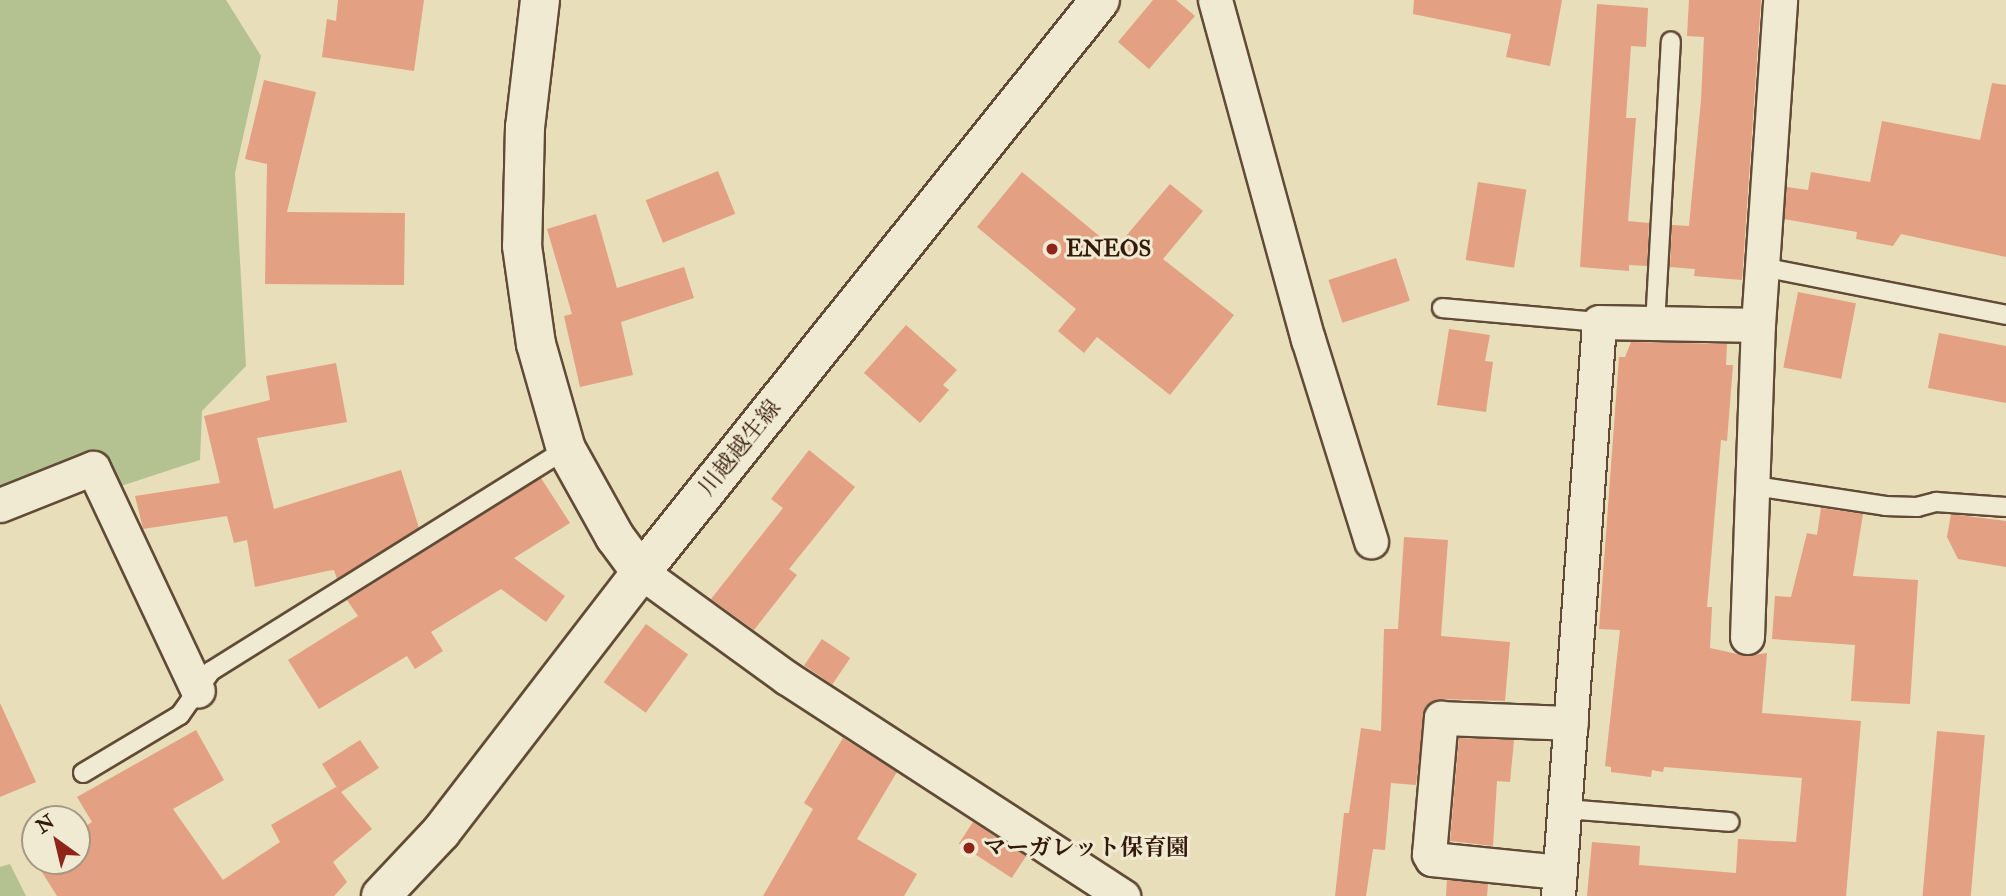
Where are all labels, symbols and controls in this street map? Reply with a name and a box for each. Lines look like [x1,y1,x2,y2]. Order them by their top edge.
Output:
place label: ENEOS [1066,235,1151,263]
marker: ENEOS [1044,241,1060,257]
street label: 川越越生線 [693,395,787,501]
north arrow [21,805,91,875]
text: N [32,810,59,839]
place label: マーガレット保育園 [983,834,1190,862]
marker: マーガレット保育園 [961,840,977,856]

